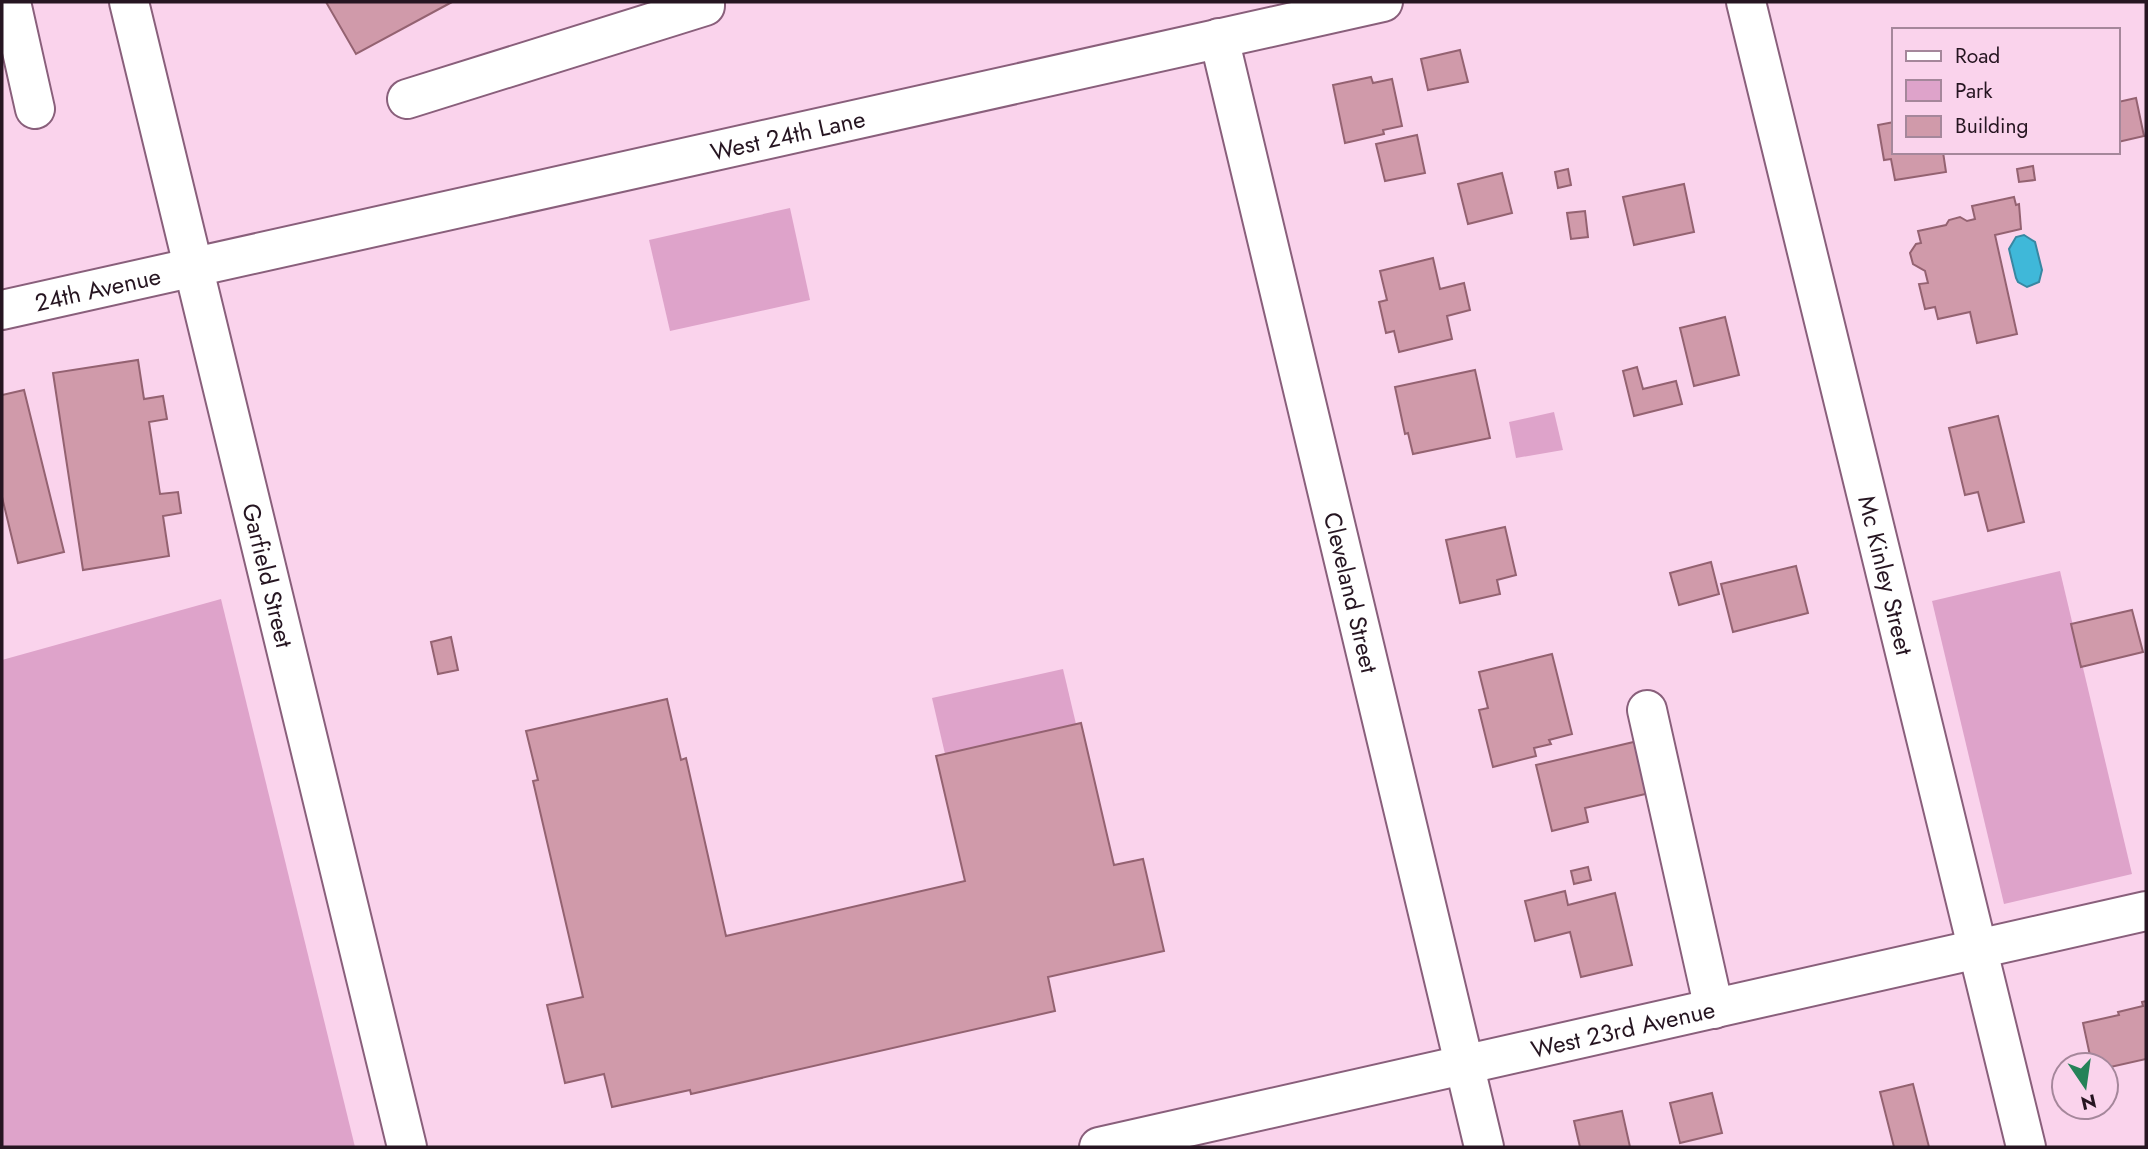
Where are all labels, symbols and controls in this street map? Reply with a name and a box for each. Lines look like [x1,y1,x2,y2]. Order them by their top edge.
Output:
legend [1892,28,2120,154]
text: Road [1955,41,2000,71]
text: Park [1955,76,1993,106]
street label: West 24th Lane [707,101,868,169]
text: Building [1955,111,2028,141]
street label: 24th Avenue [31,258,164,320]
street label: Mc Kinley Street [1850,492,1923,659]
street label: Garfield Street [234,499,303,651]
street label: Cleveland Street [1315,508,1388,677]
street label: West 23rd Avenue [1528,991,1718,1067]
north arrow [2050,1051,2120,1121]
text: N [2078,1087,2099,1117]

